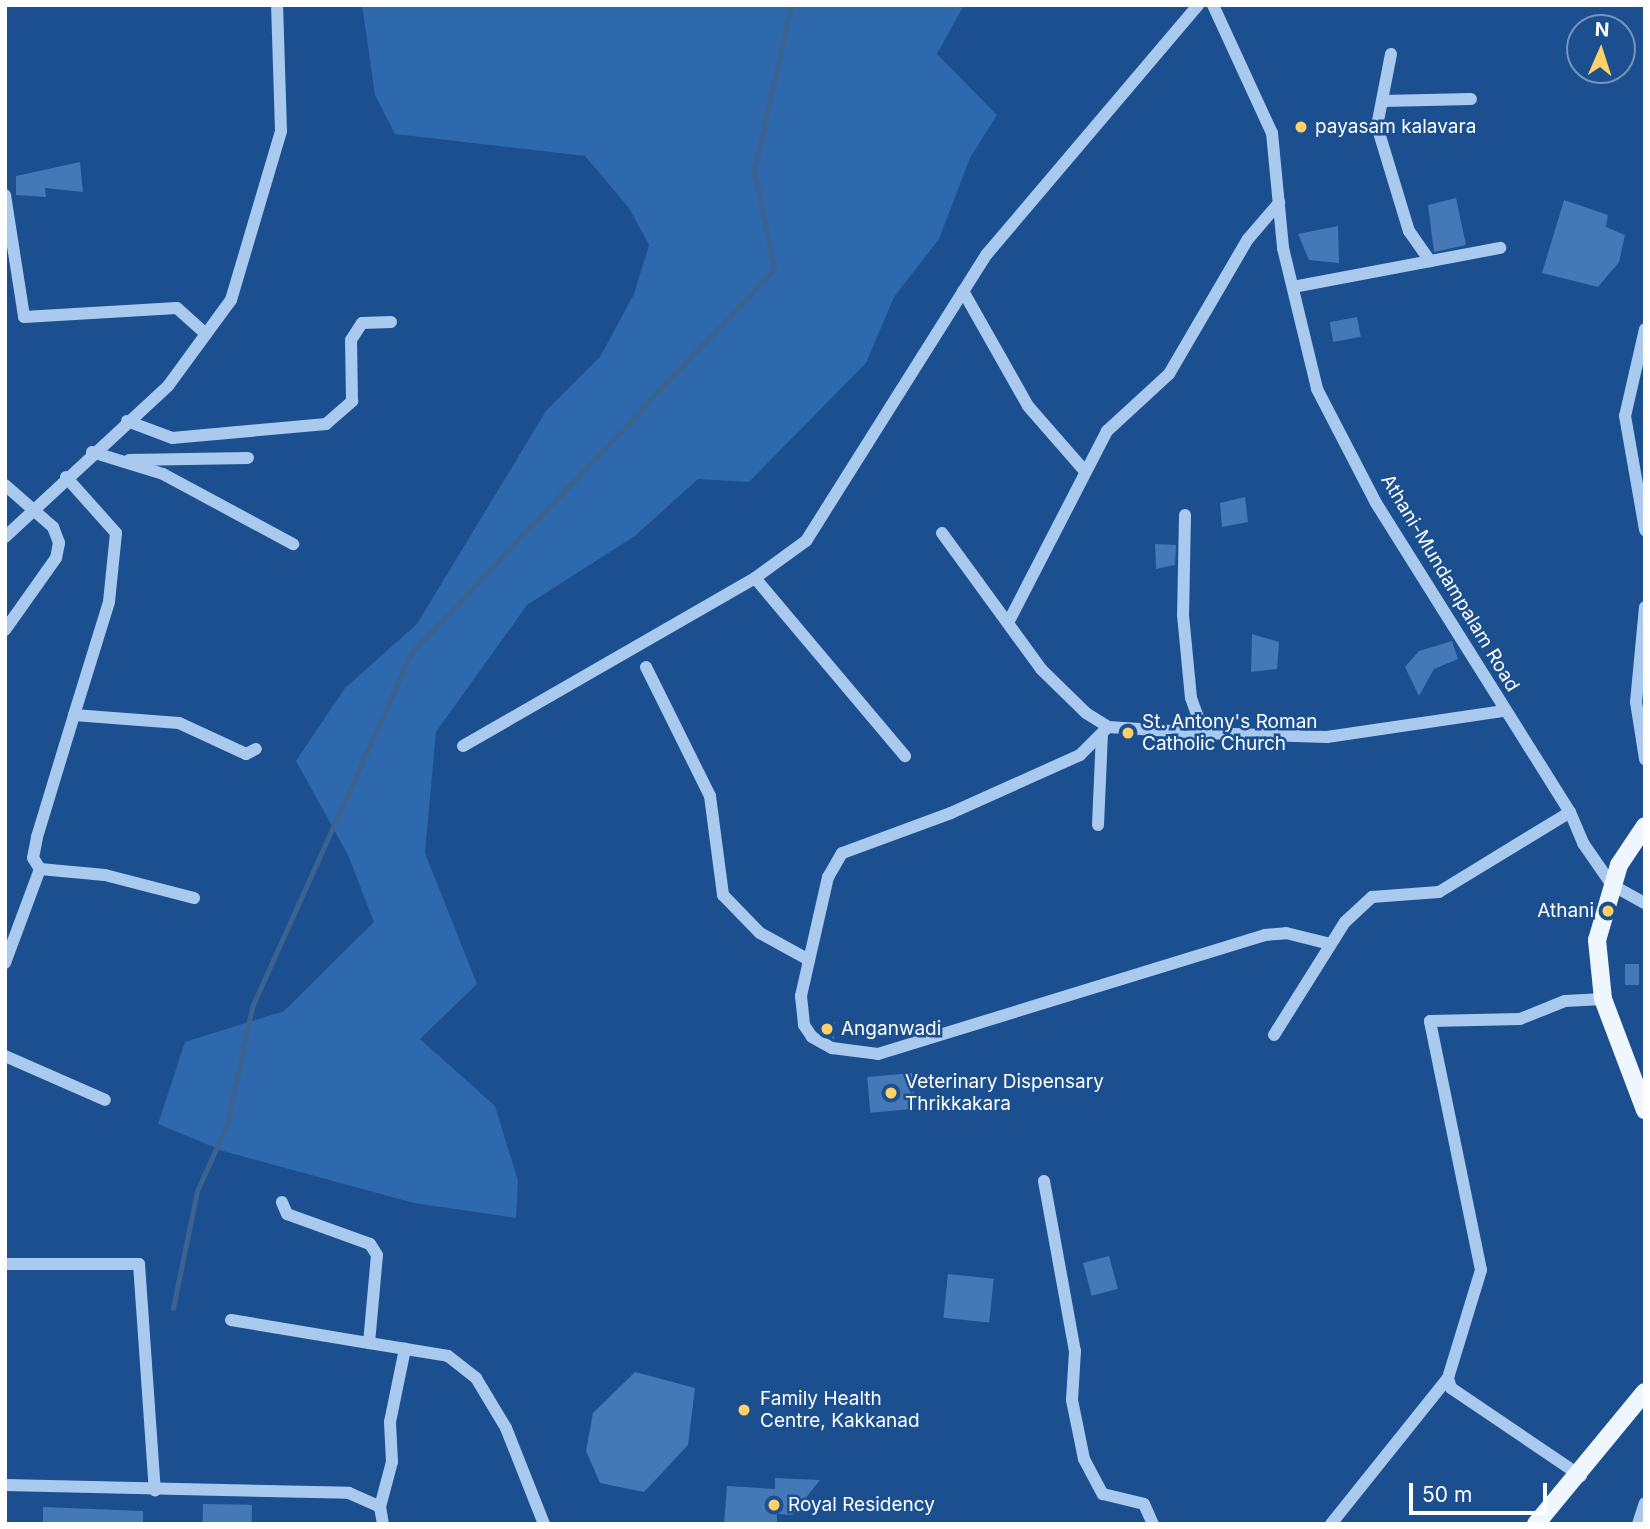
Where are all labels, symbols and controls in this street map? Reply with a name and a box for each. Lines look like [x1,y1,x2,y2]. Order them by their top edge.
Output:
north arrow [1566,14,1636,84]
text: N [1594,18,1610,41]
place label: payasam kalavara [1315,116,1476,138]
marker: payasam kalavara [1293,119,1309,135]
street label: Athani-Mundampalam Road [1376,470,1524,696]
place label: St. Antony's Roman Catholic Church [1142,711,1318,755]
marker: St. Antony's Roman Catholic Church [1120,725,1136,741]
place label: Athani [1537,900,1594,922]
marker: Athani [1600,903,1616,919]
place label: Anganwadi [841,1018,941,1040]
marker: Anganwadi [819,1021,835,1037]
place label: Veterinary Dispensary Thrikkakara [905,1071,1104,1115]
marker: Veterinary Dispensary Thrikkakara [883,1085,899,1101]
place label: Family Health Centre, Kakkanad [760,1388,920,1432]
marker: Family Health Centre, Kakkanad [734,1400,754,1420]
scale bar [1412,1470,1550,1514]
text: 50 m [1422,1482,1472,1507]
place label: Royal Residency [788,1494,935,1516]
marker: Royal Residency [766,1497,782,1513]

